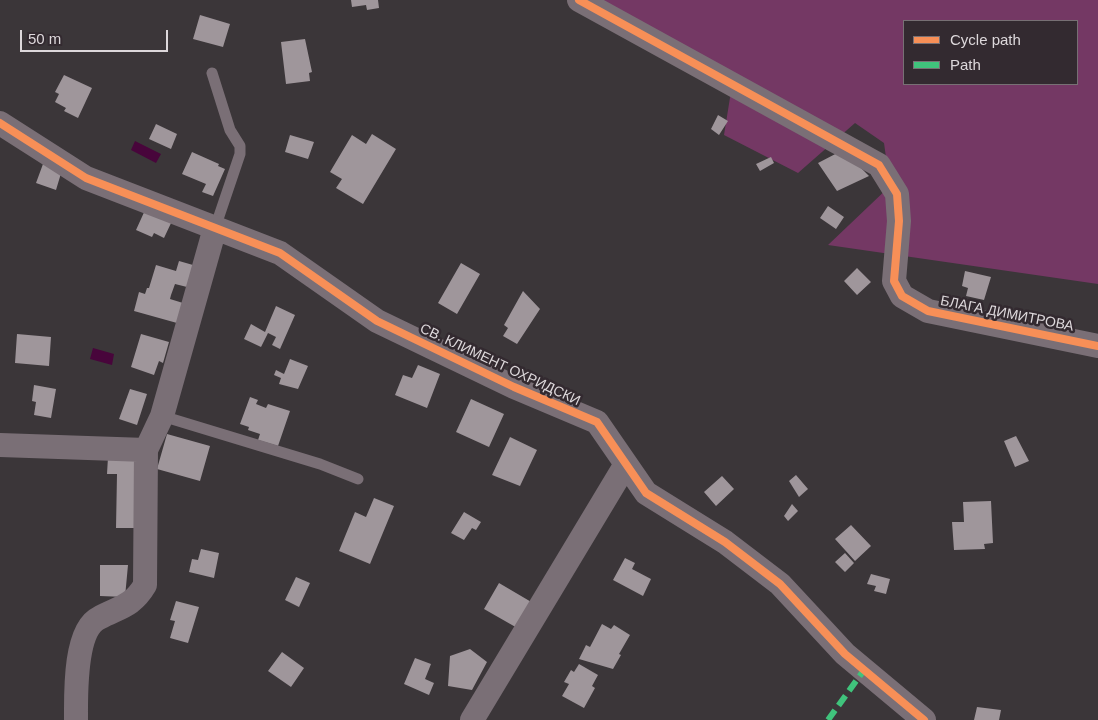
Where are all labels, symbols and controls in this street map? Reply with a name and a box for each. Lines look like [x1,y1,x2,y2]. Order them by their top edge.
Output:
scale bar [22,20,170,52]
legend [903,20,1078,85]
text: 50 m [28,30,61,47]
text: Cycle path [950,31,1021,48]
text: Path [950,56,981,73]
street label: БЛАГА ДИМИТРОВА [939,293,1075,335]
street label: СВ. КЛИМЕНТ ОХРИДСКИ [417,320,583,410]

